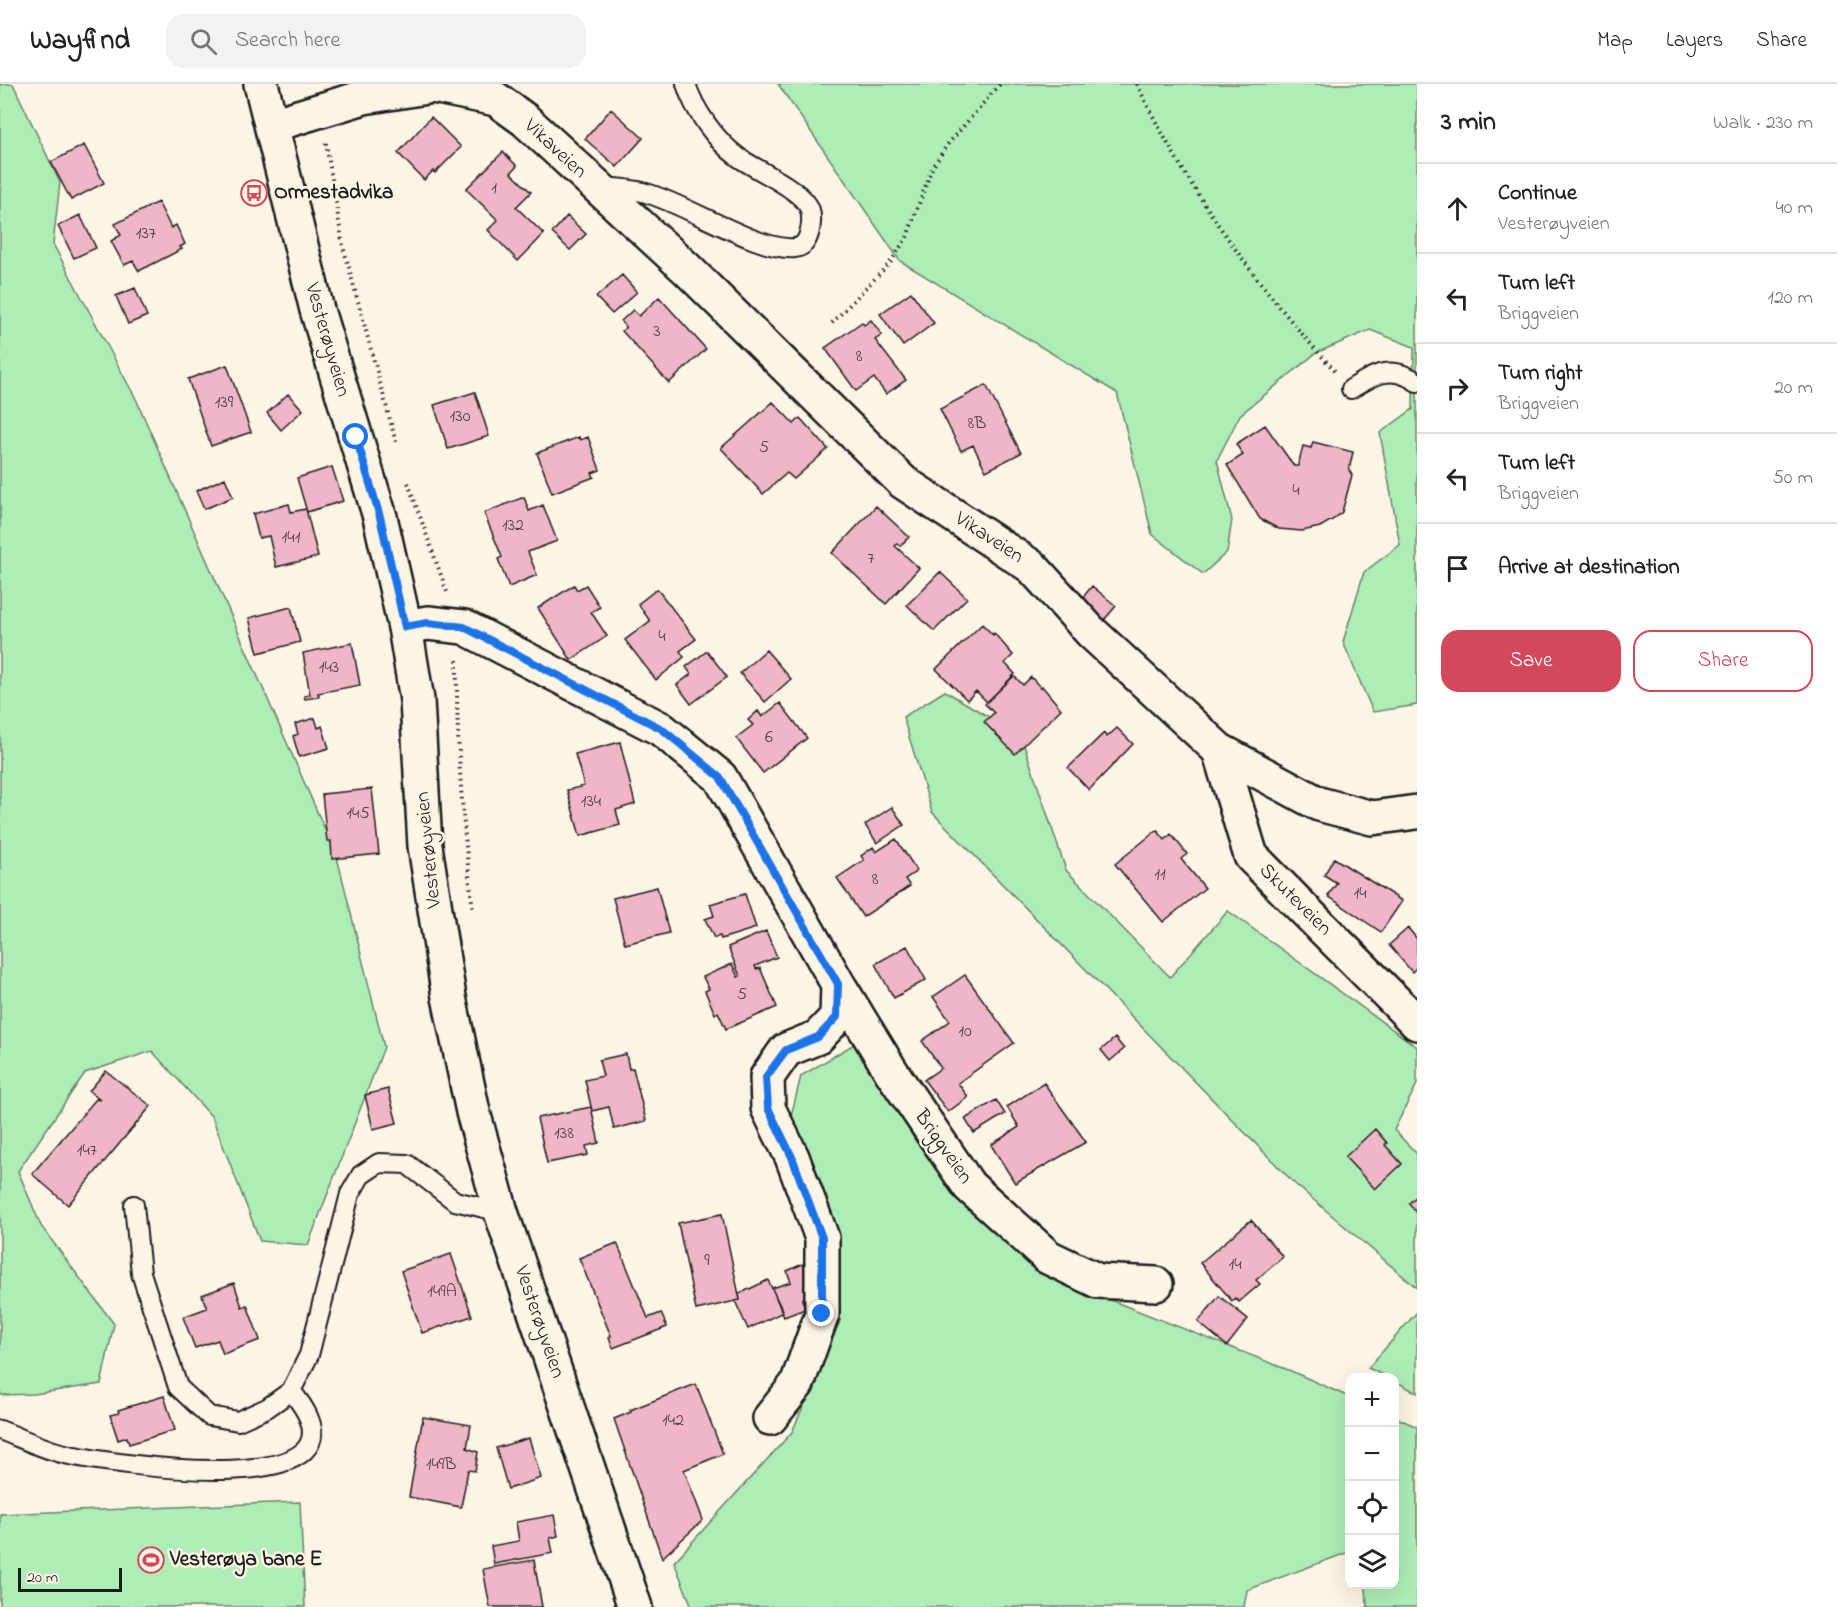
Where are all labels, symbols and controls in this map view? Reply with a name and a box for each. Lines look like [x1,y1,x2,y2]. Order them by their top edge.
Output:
search box [166,14,586,68]
text: Wayfind [30,21,130,62]
icon: search [187,25,220,58]
text: Search here [235,25,340,57]
text: Map [1597,26,1633,56]
text: Layers [1666,26,1723,56]
text: Share [1756,26,1807,56]
text: 3 min [1441,104,1496,142]
text: Walk · 230 m [1713,109,1813,138]
street label: Vikaveien [516,111,593,186]
house number: 1 [491,176,497,202]
bus stop icon: Ormestadvika [239,178,269,208]
place label: Ormestadvika [274,178,393,208]
text: Continue [1498,178,1577,210]
icon: ahead [1441,192,1474,225]
text: 40 m [1776,194,1813,223]
text: Vesterøyveien [1498,210,1610,239]
house number: 137 [136,221,157,247]
text: Turn left [1498,268,1575,300]
street label: Vesterøyveien [294,279,358,401]
icon: left [1441,282,1474,315]
text: 120 m [1768,284,1813,313]
text: Briggveien [1498,300,1579,329]
house number: 3 [653,319,661,345]
house number: 8 [856,344,863,370]
text: Turn right [1498,358,1583,390]
icon: right [1441,372,1474,405]
text: 20 m [1774,374,1813,403]
house number: 139 [215,390,234,416]
text: Briggveien [1498,390,1579,419]
house number: 130 [450,404,471,430]
house number: 8B [968,411,986,437]
route start [342,423,368,449]
house number: 5 [759,435,769,461]
text: Turn left [1498,448,1575,480]
icon: left [1441,462,1474,495]
text: 50 m [1772,464,1813,493]
house number: 4 [1292,478,1300,504]
text: Briggveien [1498,480,1579,509]
street label: Vikaveien [948,504,1029,572]
house number: 132 [502,513,524,539]
house number: 141 [282,525,301,551]
house number: 7 [867,546,875,572]
icon: arrive [1441,552,1474,585]
text: Arrive at destination [1498,552,1680,584]
house number: 4 [658,624,666,650]
button: Save [1441,630,1621,692]
button: Share [1633,630,1813,692]
house number: 143 [319,655,339,681]
house number: 6 [765,725,773,751]
house number: 134 [581,789,602,815]
street label: Vesterøyveien [408,790,452,911]
house number: 145 [346,801,370,827]
street label: Skuteveien [1252,857,1338,943]
house number: 11 [1154,862,1166,888]
house number: 8 [872,867,879,893]
house number: 14 [1353,881,1367,907]
house number: 5 [737,982,747,1008]
house number: 10 [958,1019,972,1045]
street label: Briggveien [904,1103,980,1192]
house number: 138 [554,1121,574,1147]
house number: 147 [77,1138,98,1164]
house number: 9 [704,1248,710,1274]
house number: 14 [1228,1252,1242,1278]
street label: Vesterøyveien [504,1261,572,1383]
house number: 149A [427,1279,457,1305]
route end [808,1300,834,1326]
map controls [1345,1373,1399,1589]
button: + [1345,1373,1399,1427]
house number: 142 [662,1408,684,1434]
button: − [1345,1427,1399,1481]
house number: 149B [426,1452,456,1478]
button: locate [1345,1481,1399,1535]
button: layers [1345,1535,1399,1589]
sports icon: Vesterøya bane E [136,1545,166,1575]
place label: Vesterøya bane E [169,1545,323,1577]
scale bar [18,1565,122,1592]
text: 20 m [27,1566,58,1590]

